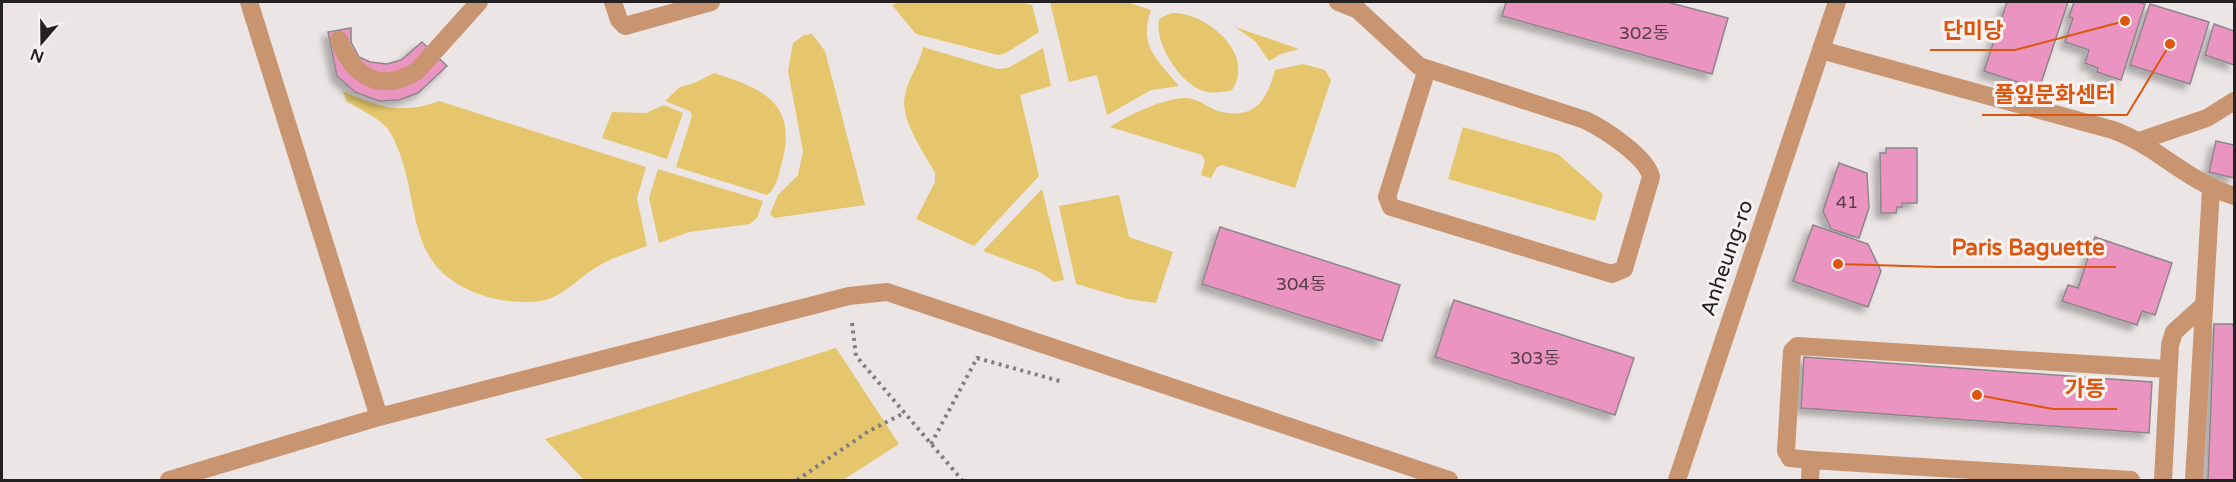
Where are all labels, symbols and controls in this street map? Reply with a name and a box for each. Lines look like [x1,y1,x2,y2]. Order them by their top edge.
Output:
callout: 단미당 [1930,10,2015,50]
north arrow [12,12,72,72]
text: 단미당 [1943,18,2003,44]
house number: 302동 [1619,22,1669,44]
text: N [28,44,47,67]
callout: 풀잎문화센터 [1982,75,2127,115]
text: 풀잎문화센터 [1994,82,2116,108]
house number: 41 [1836,191,1858,213]
street label: Anheung-ro [1695,197,1759,319]
callout: Paris Baguette [1939,227,2116,267]
text: Paris Baguette [1951,235,2105,261]
house number: 304동 [1276,273,1326,295]
house number: 303동 [1510,347,1560,369]
callout: 가동 [2053,369,2117,409]
text: 가동 [2065,376,2105,402]

